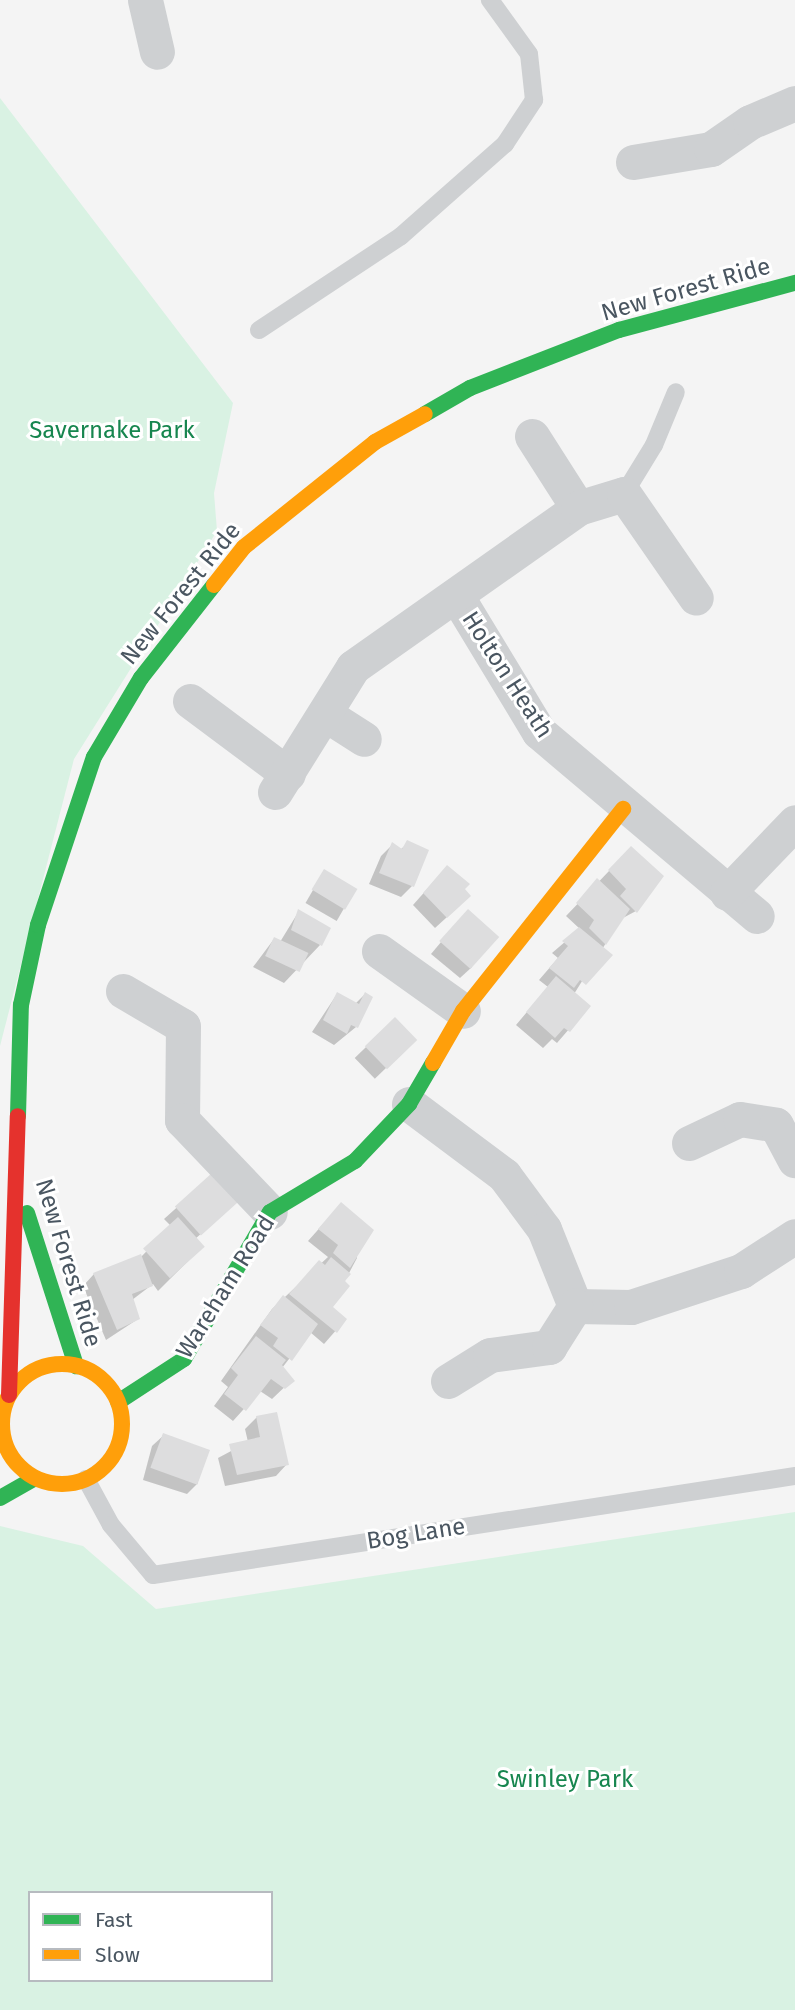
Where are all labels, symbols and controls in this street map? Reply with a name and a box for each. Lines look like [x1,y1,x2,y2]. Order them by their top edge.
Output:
street label: New Forest Ride [598,252,774,328]
park label: Savernake Park [29,417,195,445]
street label: New Forest Ride [115,517,247,671]
street label: Holton Heath [455,606,559,744]
street label: New Forest Ride [29,1175,107,1351]
street label: Wareham Road [171,1210,281,1364]
street label: Bog Lane [365,1512,467,1556]
park label: Swinley Park [497,1766,633,1794]
legend [28,1891,273,1982]
text: Fast [95,1907,133,1933]
text: Slow [95,1942,140,1968]

